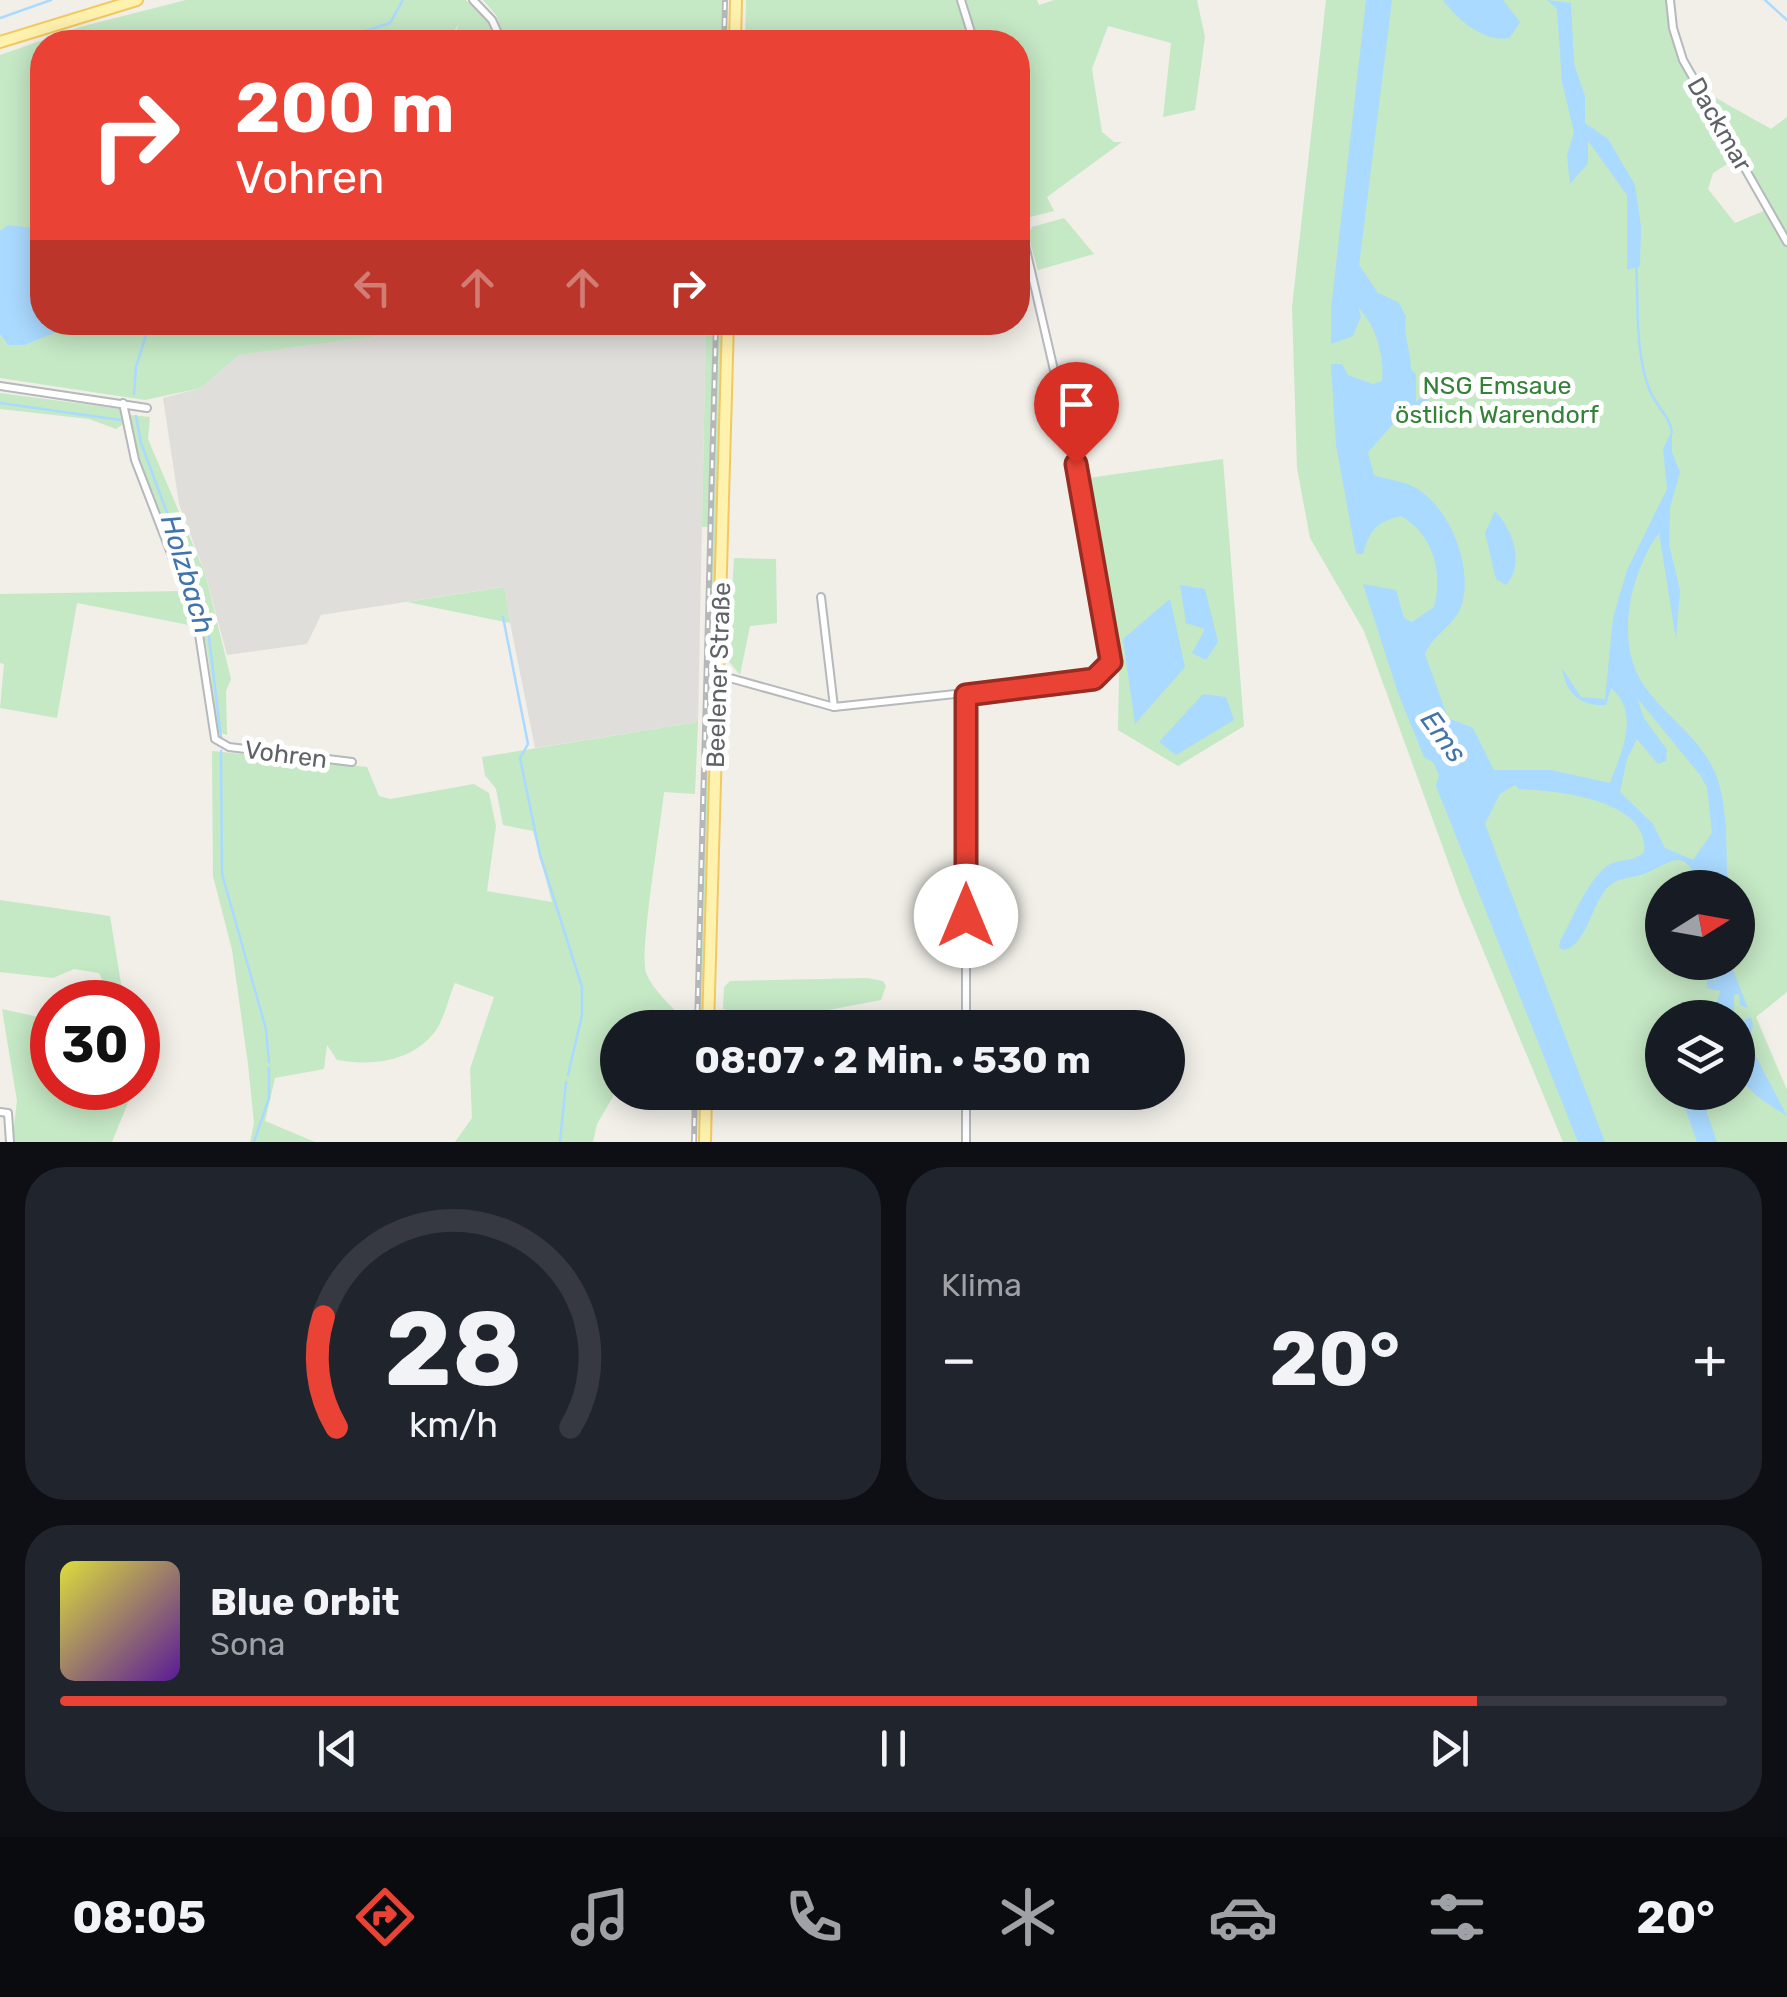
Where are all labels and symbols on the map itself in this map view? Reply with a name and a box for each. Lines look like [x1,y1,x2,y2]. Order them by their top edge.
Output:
street label: Dackmar [1681,72,1758,177]
pin [1034,362,1119,465]
park label: NSG Emsaue östlich Warendorf [1395,371,1599,429]
water label: Holzbach [154,511,221,638]
street label: Beelener Straße [701,581,736,769]
water label: Ems [1414,704,1473,769]
street label: Vohren [243,735,329,774]
position arrow [914,864,1018,968]
north arrow [1645,870,1755,980]
speed limit sign: 30 [30,980,160,1110]

